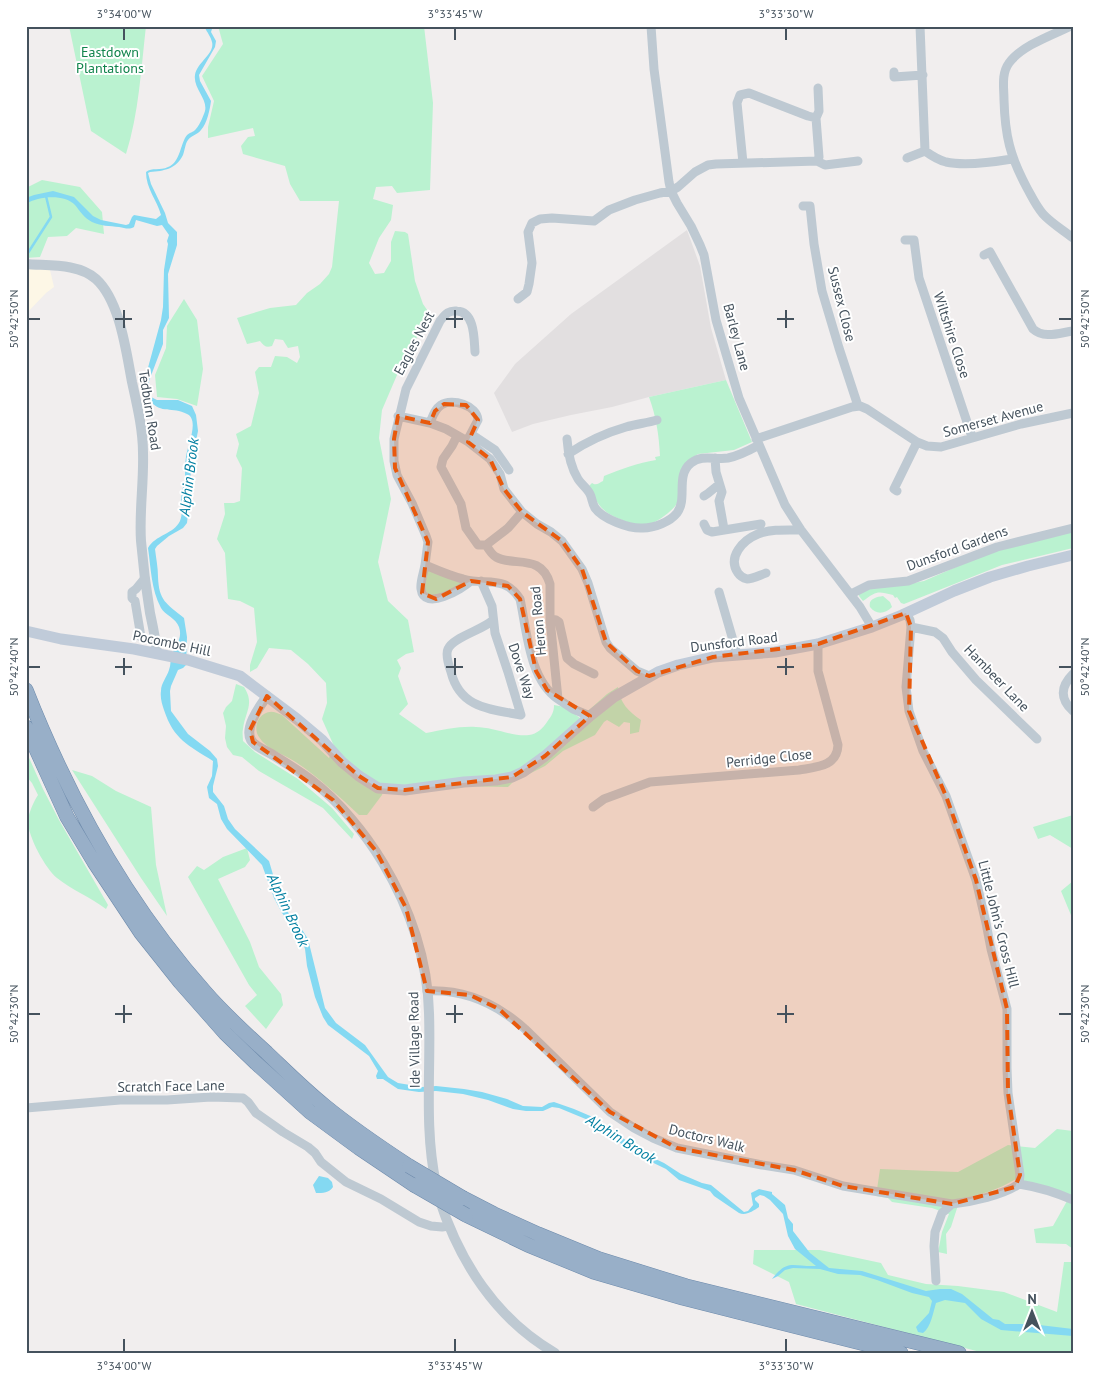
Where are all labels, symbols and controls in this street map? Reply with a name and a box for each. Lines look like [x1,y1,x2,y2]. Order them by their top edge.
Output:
text: 3°34'00"W [97,6,151,21]
text: 3°33'45"W [428,6,482,21]
text: 3°33'30"W [759,6,813,21]
park label: Eastdown Plantations [76,43,144,77]
street label: Sussex Close [824,265,860,343]
text: 50°42'50"N [6,289,21,349]
text: 50°42'50"N [1077,289,1092,349]
street label: Wiltshire Close [930,290,974,380]
street label: Barley Lane [719,301,755,373]
street label: Eagles Nest [390,308,438,378]
street label: Tedburn Road [135,368,165,452]
street label: Somerset Avenue [941,397,1045,441]
water label: Alphin Brook [174,436,203,518]
street label: Dunsford Gardens [904,521,1010,575]
street label: Heron Road [526,585,550,657]
street label: Pocombe Hill [131,626,213,660]
street label: Dunsford Road [689,628,779,656]
text: 50°42'40"N [6,637,21,697]
text: 50°42'40"N [1077,637,1092,697]
street label: Dove Way [504,641,540,702]
street label: Hambeer Lane [960,641,1034,715]
street label: Perridge Close [725,745,813,771]
street label: Little John's Cross Hill [974,858,1024,990]
water label: Alphin Brook [263,869,314,951]
text: 50°42'30"N [6,984,21,1044]
text: 50°42'30"N [1077,984,1092,1044]
street label: Ide Village Road [404,991,424,1089]
street label: Scratch Face Lane [117,1076,225,1096]
water label: Alphin Brook [582,1109,661,1168]
street label: Doctors Walk [667,1120,747,1156]
north arrow [1006,1286,1056,1336]
text: N [1027,1290,1037,1308]
text: 3°34'00"W [97,1358,151,1373]
text: 3°33'45"W [428,1358,482,1373]
text: 3°33'30"W [759,1358,813,1373]

